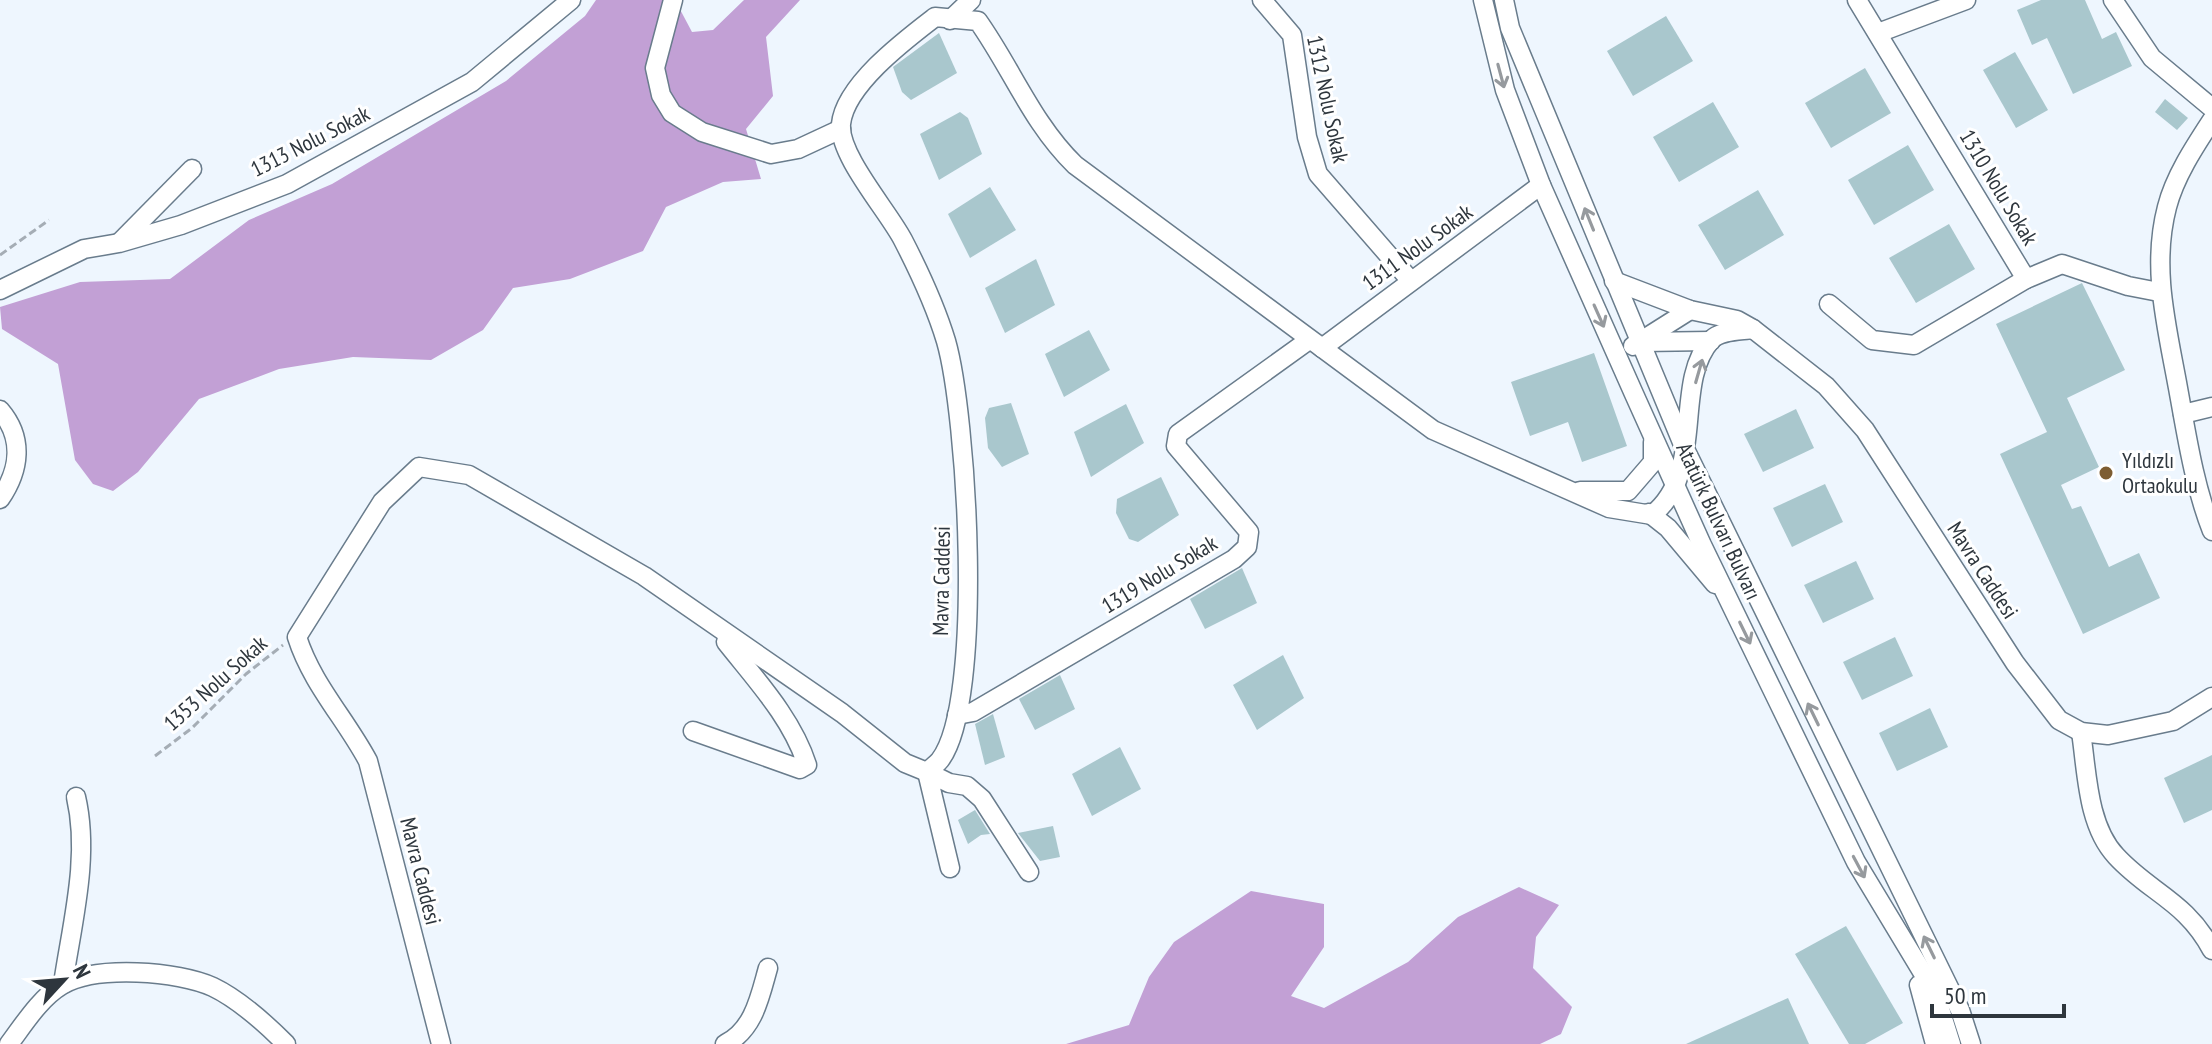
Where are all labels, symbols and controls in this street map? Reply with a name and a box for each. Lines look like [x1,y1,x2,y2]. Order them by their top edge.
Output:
street label: 1312 Nolu Sokak [1301,33,1355,166]
one-way arrow [1494,62,1509,88]
street label: 1313 Nolu Sokak [246,99,375,183]
street label: 1310 Nolu Sokak [1954,124,2045,250]
street label: 1311 Nolu Sokak [1356,197,1478,296]
one-way arrow [1580,207,1595,232]
one-way arrow [1592,304,1607,328]
one-way arrow [1692,359,1707,385]
street label: Atatürk Bulvarı Bulvarı [1670,438,1768,604]
place label: Yıldızlı Ortaokulu [2122,446,2198,499]
marker: Yıldızlı Ortaokulu [2097,464,2115,482]
street label: Mavra Caddesi [1941,516,2025,624]
street label: Mavra Caddesi [926,526,956,636]
street label: 1319 Nolu Sokak [1096,528,1222,619]
one-way arrow [1738,621,1753,645]
street label: 1353 Nolu Sokak [157,629,273,737]
one-way arrow [1805,703,1820,727]
street label: Mavra Caddesi [394,814,448,928]
one-way arrow [1852,854,1868,878]
one-way arrow [1921,935,1936,959]
north arrow [24,940,104,1020]
text: N [67,960,97,983]
scale bar [1932,968,2064,1018]
text: 50 m [1944,980,1986,1011]

